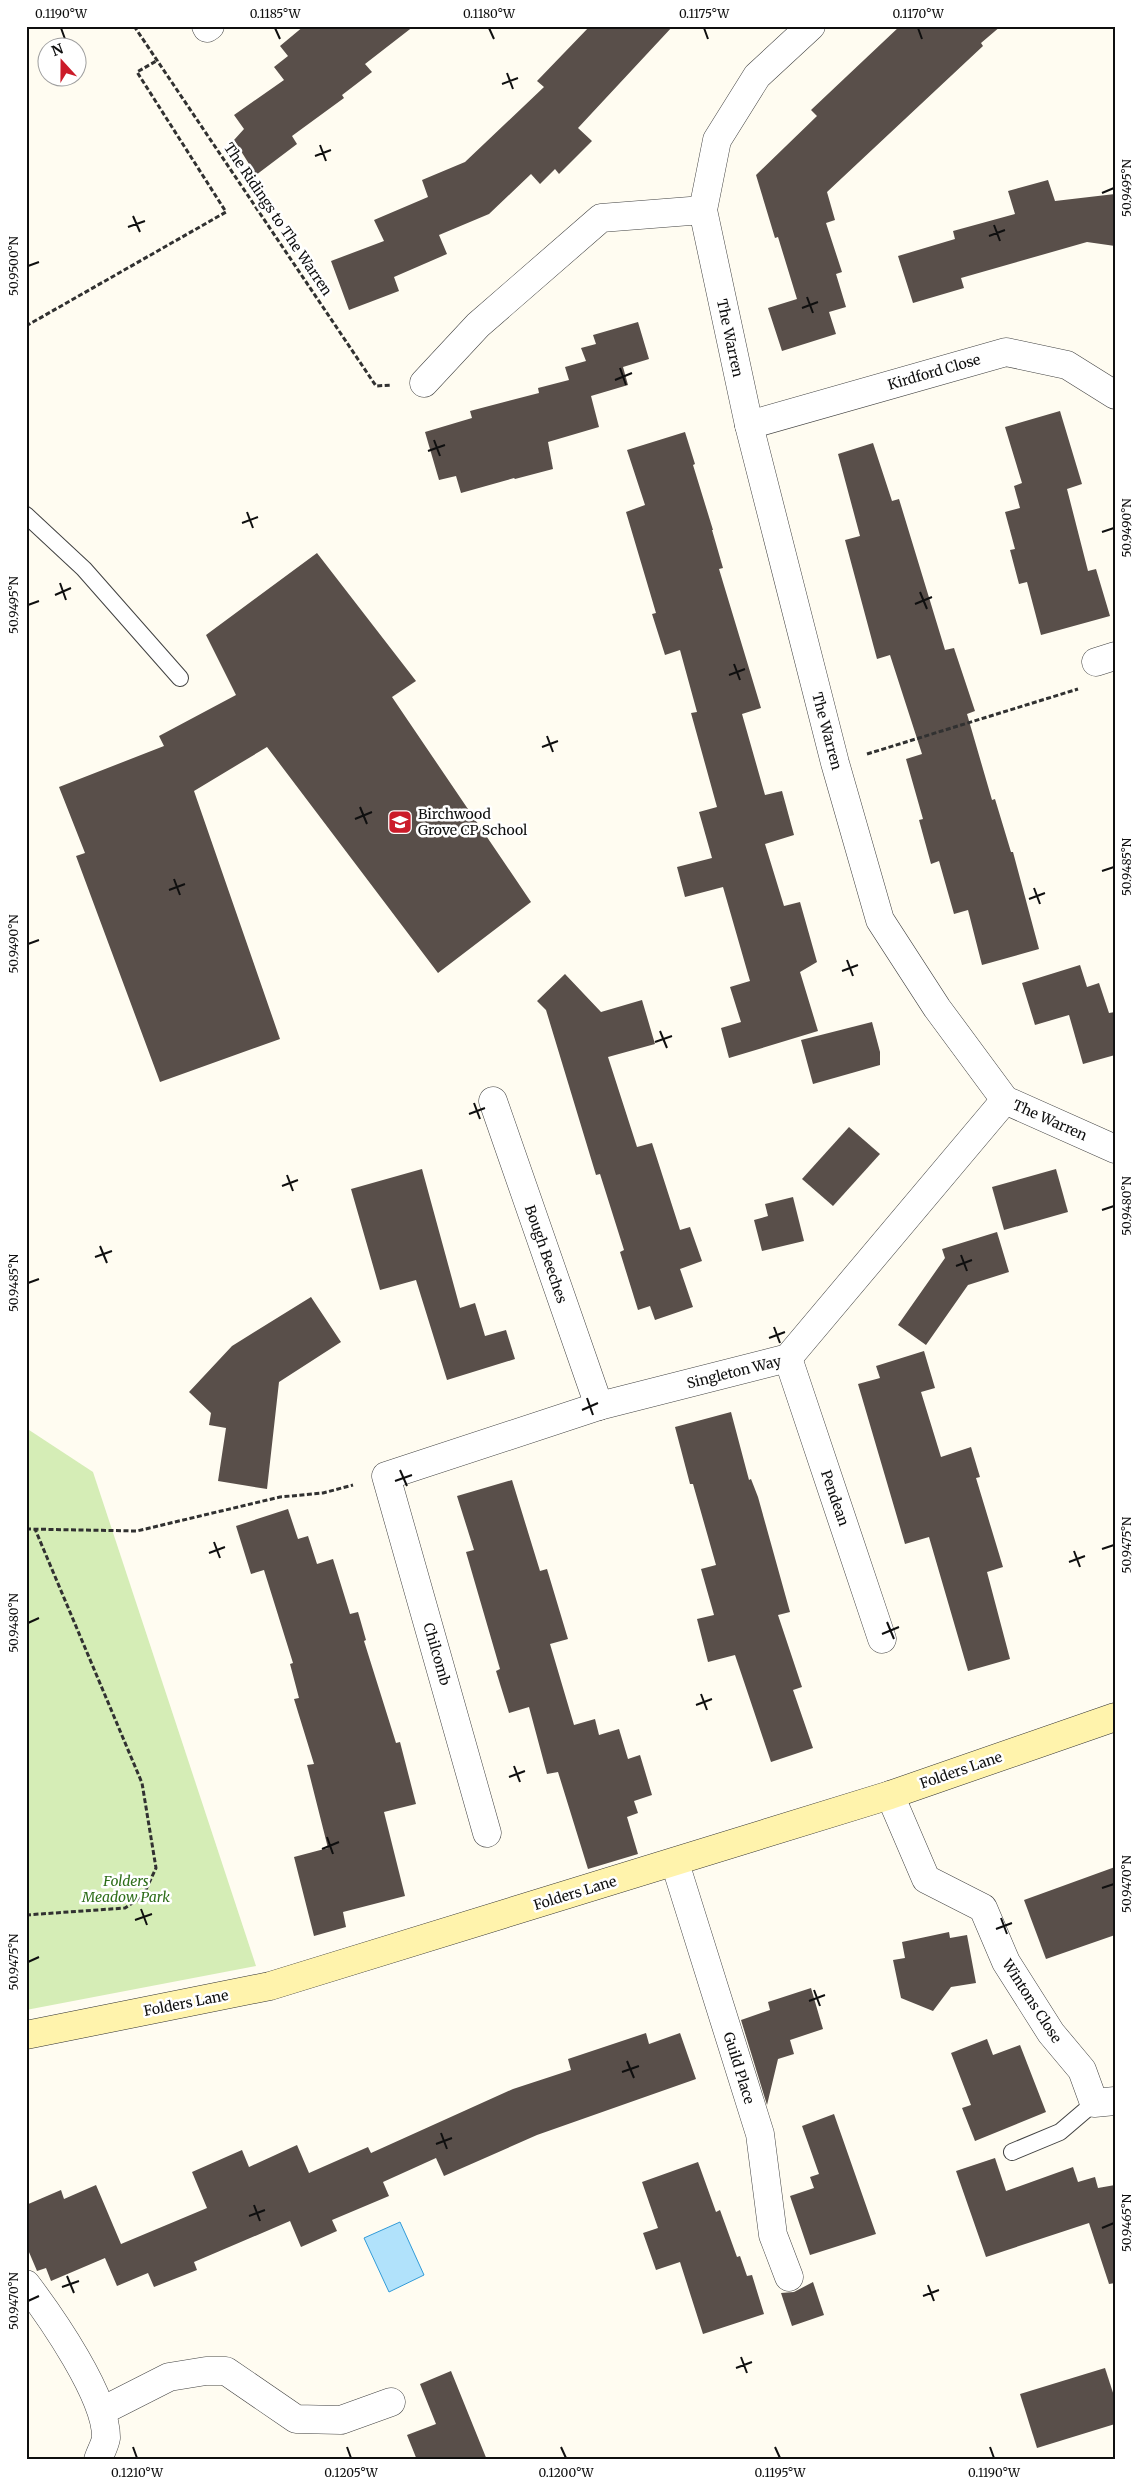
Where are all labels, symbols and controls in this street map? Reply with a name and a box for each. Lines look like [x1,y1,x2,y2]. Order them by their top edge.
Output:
text: 0.1190°W [35,6,88,21]
text: 0.1185°W [250,6,301,21]
text: 0.1180°W [463,6,516,21]
text: 0.1175°W [679,6,730,21]
text: 0.1170°W [892,6,945,21]
north arrow [38,38,88,88]
text: N [49,39,66,60]
street label: The Ridings to The Warren [220,139,336,299]
text: 50.9495°N [1119,158,1134,217]
text: 50.9500°N [6,235,21,296]
street label: The Warren [713,297,747,379]
street label: Kirdford Close [886,350,982,394]
text: 50.9490°N [1119,498,1134,557]
text: 50.9495°N [6,575,21,634]
street label: The Warren [808,690,846,772]
place label: Birchwood Grove CP School [418,805,528,839]
school or university icon: Birchwood Grove CP School [387,809,413,835]
text: 50.9485°N [1119,837,1134,896]
text: 50.9490°N [6,914,21,973]
street label: The Warren [1010,1096,1090,1144]
text: 50.9480°N [1119,1176,1134,1236]
street label: Bough Beeches [521,1203,571,1306]
text: 50.9485°N [6,1253,21,1312]
street label: Singleton Way [685,1351,784,1392]
street label: Pendean [817,1468,853,1528]
text: 50.9475°N [1119,1516,1134,1573]
text: 50.9480°N [6,1593,21,1653]
street label: Chilcomb [419,1621,455,1687]
street label: Folders Lane [918,1748,1004,1792]
text: 50.9470°N [1119,1854,1134,1913]
park label: Folders Meadow Park [81,1872,170,1906]
street label: Folders Lane [531,1872,619,1914]
text: 50.9475°N [6,1933,21,1990]
street label: Wintons Close [998,1955,1066,2046]
street label: Folders Lane [142,1986,230,2020]
street label: Guild Place [720,2030,758,2106]
text: 50.9465°N [1119,2193,1134,2252]
text: 50.9470°N [6,2271,21,2330]
text: 0.1210°W [111,2465,164,2480]
text: 0.1205°W [324,2465,379,2480]
text: 0.1200°W [539,2465,594,2480]
text: 0.1195°W [755,2465,806,2480]
text: 0.1190°W [968,2465,1021,2480]

